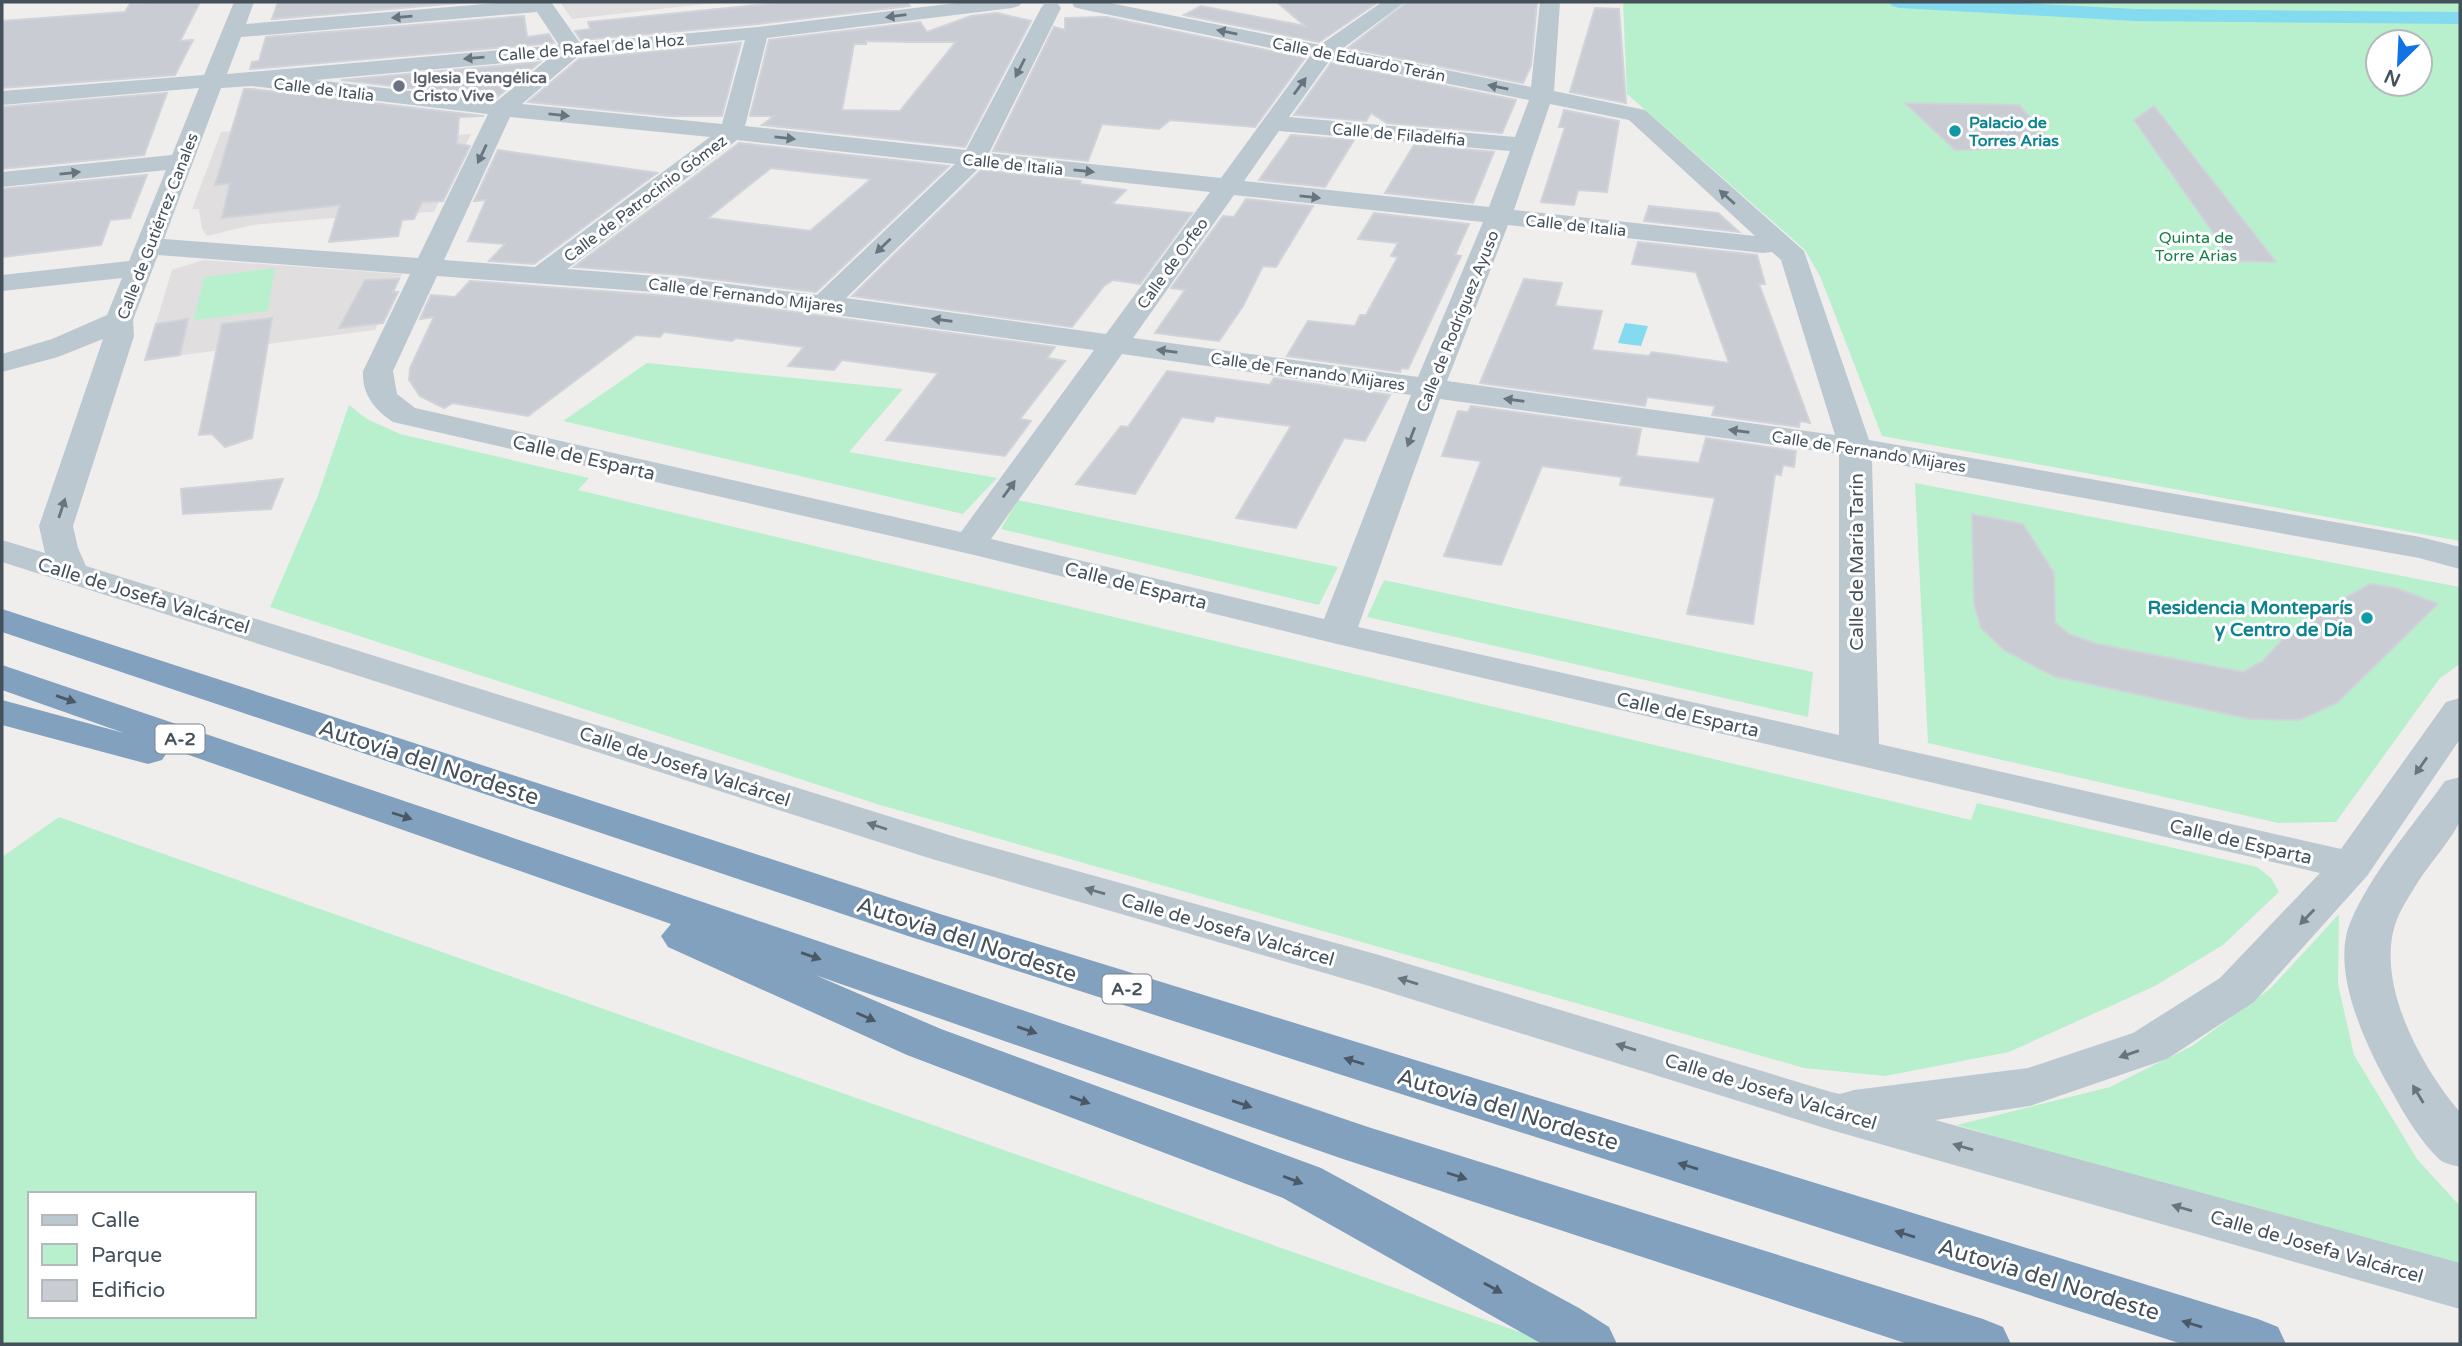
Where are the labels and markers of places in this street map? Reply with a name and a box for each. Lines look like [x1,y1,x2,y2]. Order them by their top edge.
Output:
place label: Iglesia Evangélica Cristo Vive [413,68,547,106]
marker: Iglesia Evangélica Cristo Vive [391,78,407,94]
place label: Palacio de Torres Arias [1968,113,2059,151]
marker: Palacio de Torres Arias [1947,123,1963,139]
place label: Residencia Monteparís y Centro de Día [2147,597,2353,642]
marker: Residencia Monteparís y Centro de Día [2359,610,2375,626]

